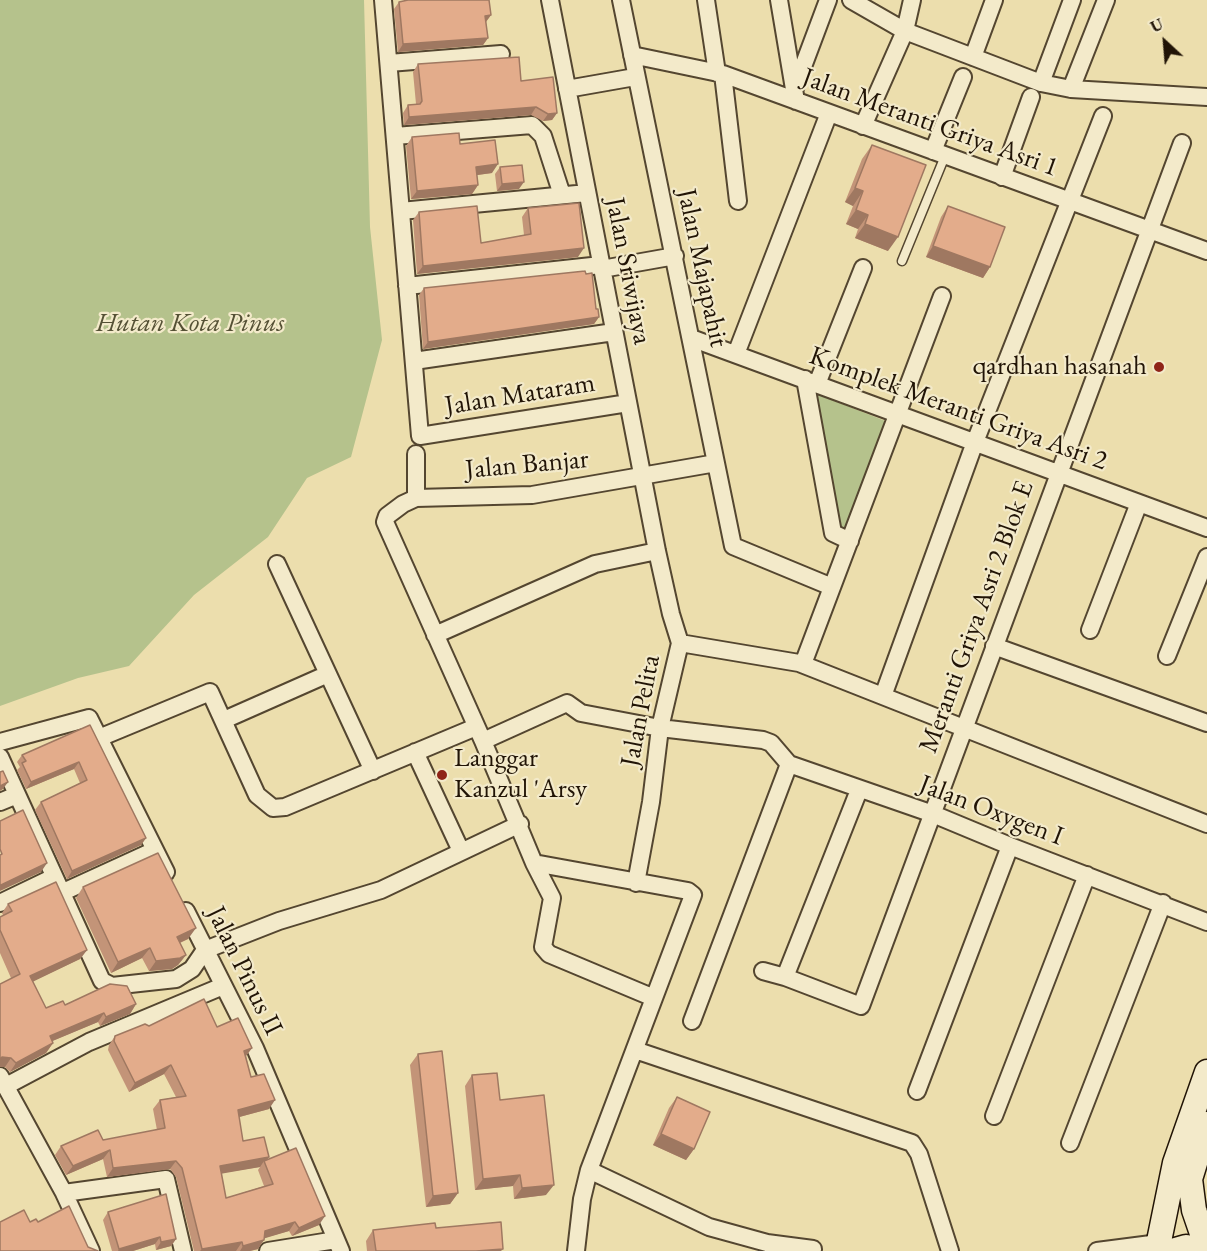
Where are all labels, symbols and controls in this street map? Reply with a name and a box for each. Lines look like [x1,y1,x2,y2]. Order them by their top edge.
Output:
north arrow [1135,12,1195,72]
text: U [1147,13,1167,37]
street label: Jalan Meranti Griya Asri 1 [798,62,1062,184]
street label: Jalan Majapahit [669,186,735,350]
street label: Jalan Sriwijaya [598,195,658,347]
park label: Hutan Kota Pinus [96,308,284,340]
street label: Komplek Meranti Griya Asri 2 [805,340,1111,478]
place label: qardhan hasanah [972,351,1147,383]
marker: qardhan hasanah [1152,360,1166,374]
street label: Jalan Mataram [443,367,597,423]
street label: Jalan Banjar [464,443,590,487]
street label: Meranti Griya Asri 2 Blok E [913,477,1041,757]
street label: Jalan Pelita [614,652,668,770]
place label: Langgar Kanzul 'Arsy [454,743,587,806]
marker: Langgar Kanzul 'Arsy [435,768,449,782]
street label: Jalan Oxygen I [914,769,1068,853]
street label: Jalan Pinus II [199,901,289,1041]

